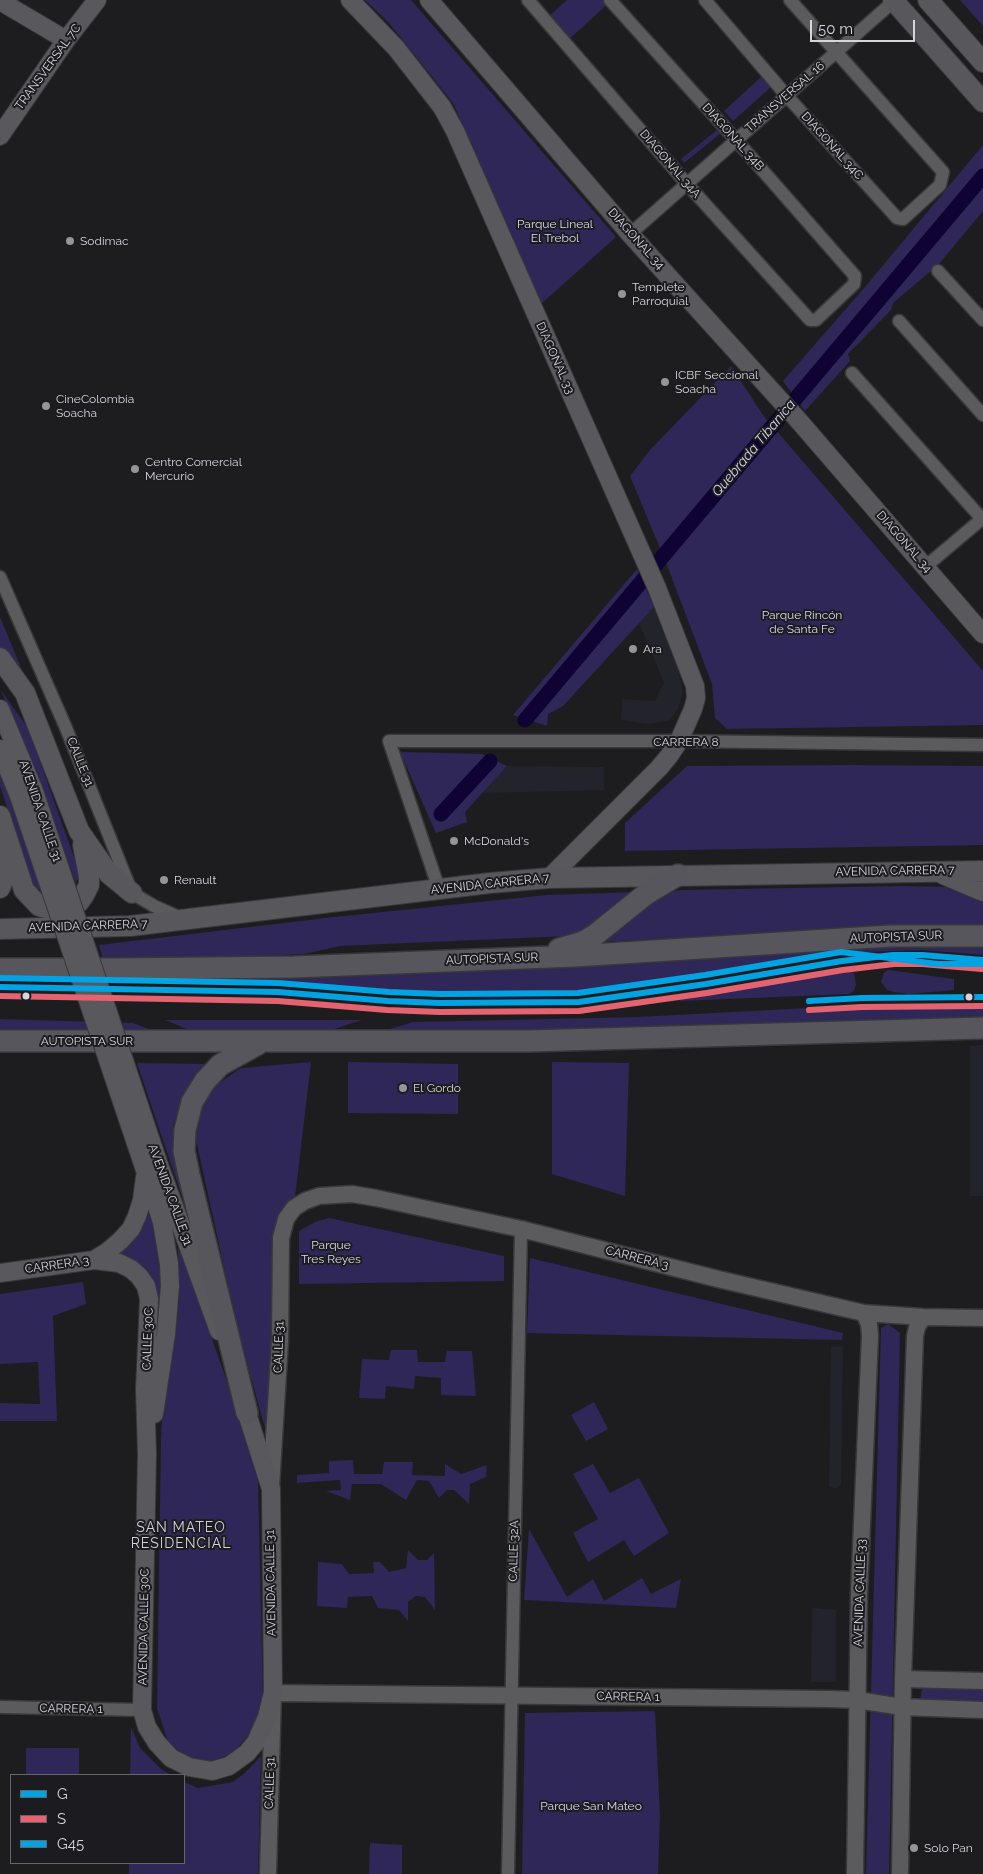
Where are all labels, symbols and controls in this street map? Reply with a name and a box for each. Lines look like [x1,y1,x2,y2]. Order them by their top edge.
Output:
scale bar [813,10,918,42]
text: 50 m [818,20,853,38]
street label: TRANSVERSAL 7C [12,21,84,113]
street label: TRANSVERSAL 16 [742,59,828,135]
street label: DIAGONAL 34B [699,100,767,174]
street label: DIAGONAL 34C [798,109,866,183]
street label: DIAGONAL 34A [637,127,703,201]
street label: DIAGONAL 34 [605,205,667,273]
park label: Parque Lineal El Trebol [517,217,593,245]
place label: Sodimac [80,234,129,248]
marker: Sodimac [64,235,76,247]
place label: Templete Parroquial [632,280,688,308]
marker: Templete Parroquial [616,288,628,300]
street label: DIAGONAL 33 [533,320,577,396]
place label: ICBF Seccional Soacha [675,368,758,396]
marker: ICBF Seccional Soacha [659,376,671,388]
place label: CineColombia Soacha [56,392,134,420]
water label: Quebrada Tibaníca [709,396,799,500]
marker: CineColombia Soacha [40,400,52,412]
place label: Centro Comercial Mercurio [145,455,242,483]
marker: Centro Comercial Mercurio [129,463,141,475]
street label: DIAGONAL 34 [873,508,935,576]
park label: Parque Rincón de Santa Fe [762,608,842,636]
place label: Ara [643,642,662,656]
marker: Ara [627,643,639,655]
street label: CALLE 31 [64,735,96,789]
street label: CARRERA 8 [653,735,719,749]
street label: AVENIDA CALLE 31 [16,758,64,864]
place label: McDonald's [464,834,529,848]
marker: McDonald's [448,835,460,847]
street label: AVENIDA CARRERA 7 [835,863,955,879]
street label: AVENIDA CARRERA 7 [430,871,550,897]
place label: Renault [174,873,217,887]
marker: Renault [158,874,170,886]
street label: AVENIDA CARRERA 7 [28,917,148,935]
street label: AUTOPISTA SUR [850,928,942,946]
street label: AUTOPISTA SUR [446,950,538,968]
unlabelled marker [21,991,31,1001]
unlabelled marker [964,992,974,1002]
street label: AUTOPISTA SUR [41,1034,133,1048]
place label: El Gordo [413,1081,461,1095]
marker: El Gordo [397,1082,409,1094]
street label: AVENIDA CALLE 31 [145,1142,195,1248]
park label: Parque Tres Reyes [301,1238,361,1266]
street label: CARRERA 3 [604,1243,670,1273]
street label: CARRERA 3 [24,1253,90,1277]
street label: CALLE 30C [140,1307,156,1371]
street label: CALLE 31 [271,1321,287,1373]
district label: SAN MATEO RESIDENCIAL [129,1520,233,1552]
street label: CALLE 32A [506,1520,522,1582]
street label: AVENIDA CALLE 31 [263,1530,279,1636]
street label: AVENIDA CALLE 33 [851,1539,869,1647]
street label: AVENIDA CALLE 30C [136,1568,152,1686]
street label: CARRERA 1 [596,1689,660,1705]
street label: CARRERA 1 [39,1701,103,1717]
street label: CALLE 31 [262,1757,278,1809]
legend [10,1774,185,1864]
text: G [57,1785,68,1803]
park label: Parque San Mateo [540,1799,642,1813]
text: S [57,1810,66,1828]
text: G45 [57,1835,84,1853]
place label: Solo Pan [924,1841,973,1855]
marker: Solo Pan [908,1842,920,1854]

